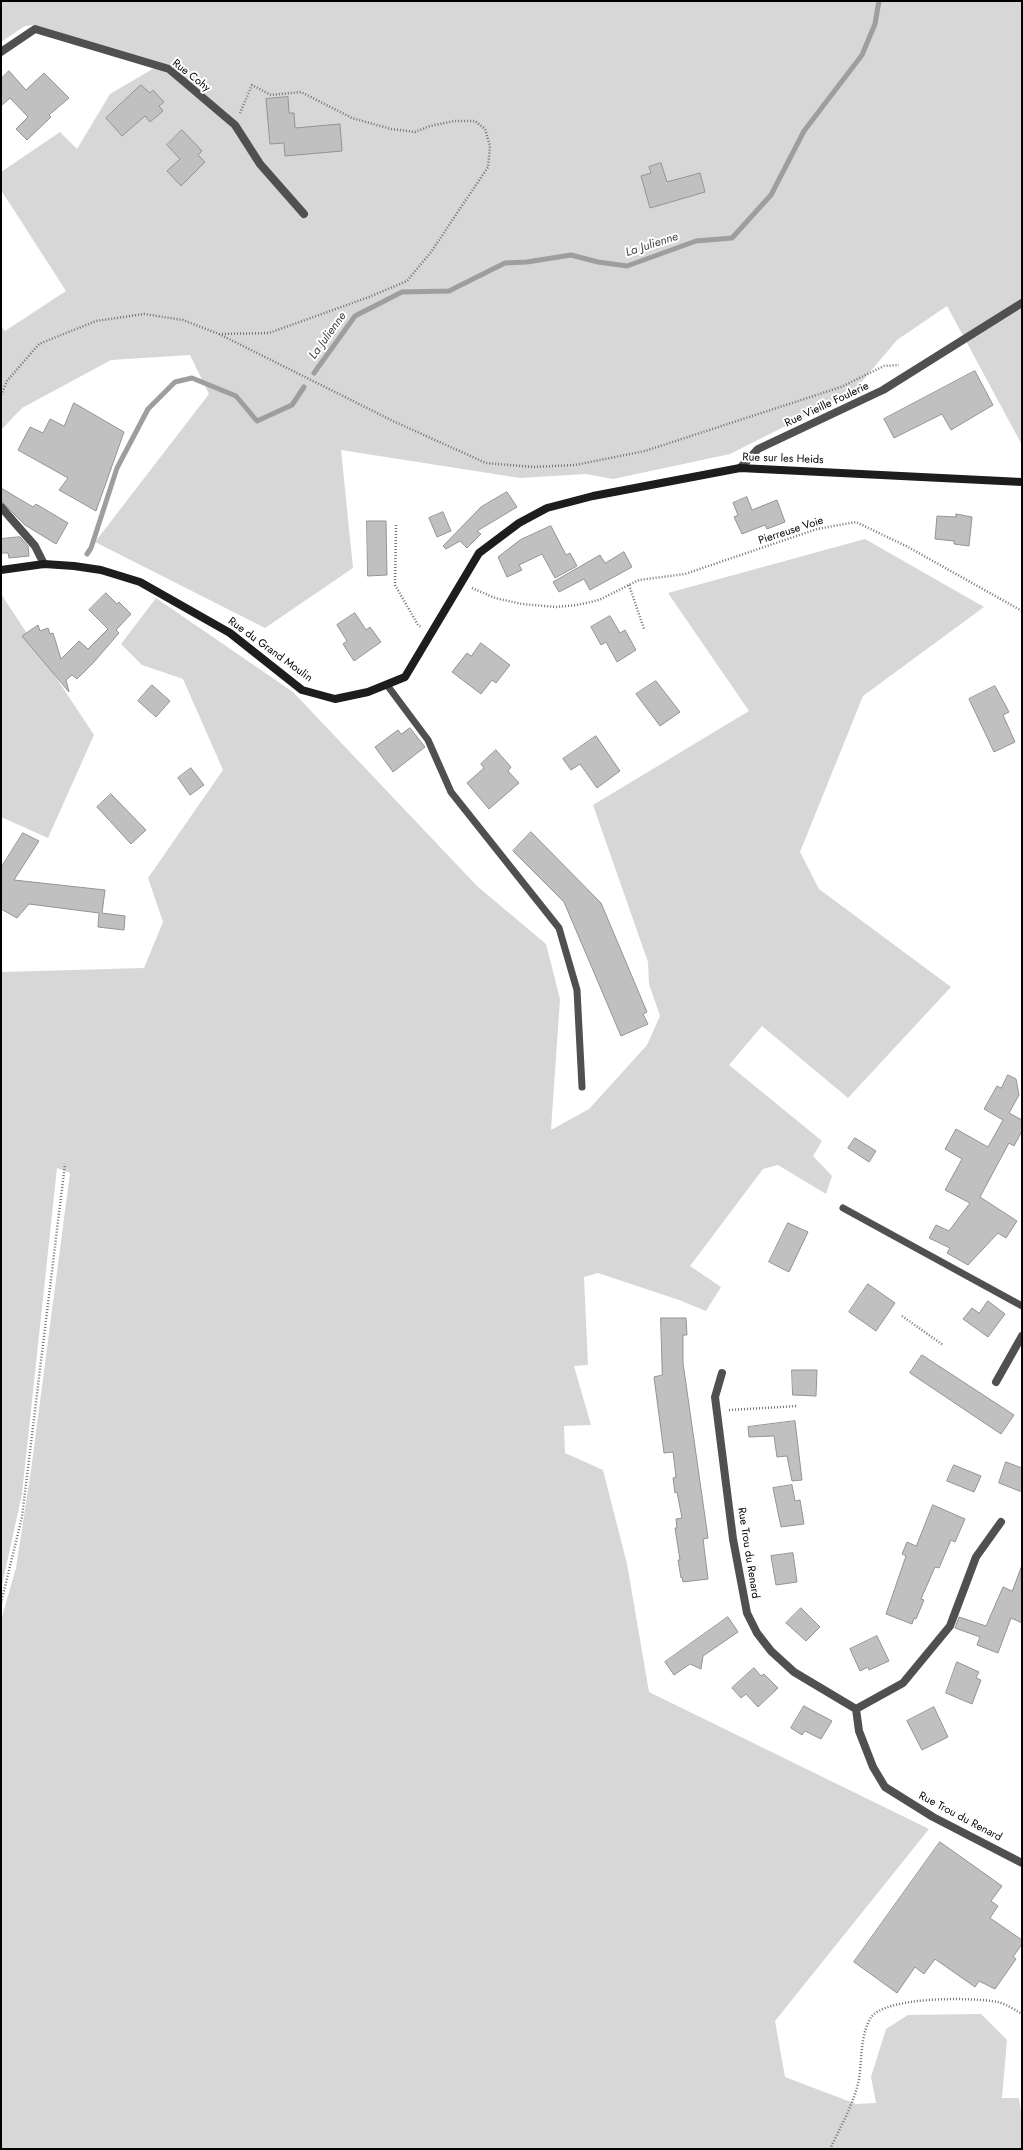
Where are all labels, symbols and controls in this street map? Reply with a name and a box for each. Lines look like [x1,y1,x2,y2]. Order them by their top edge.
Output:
street label: Rue Cohy [169,57,213,95]
water label: La Julienne [624,230,680,260]
water label: La Julienne [306,310,350,362]
street label: Rue Vieille Foulerie [783,380,871,430]
street label: Rue sur les Heids [742,451,824,467]
street label: Pierreuse Voie [757,514,825,548]
street label: Rue du Grand Moulin [225,615,315,685]
street label: Rue Trou du Renard [734,1506,762,1600]
street label: Rue Trou du Renard [916,1790,1004,1844]

